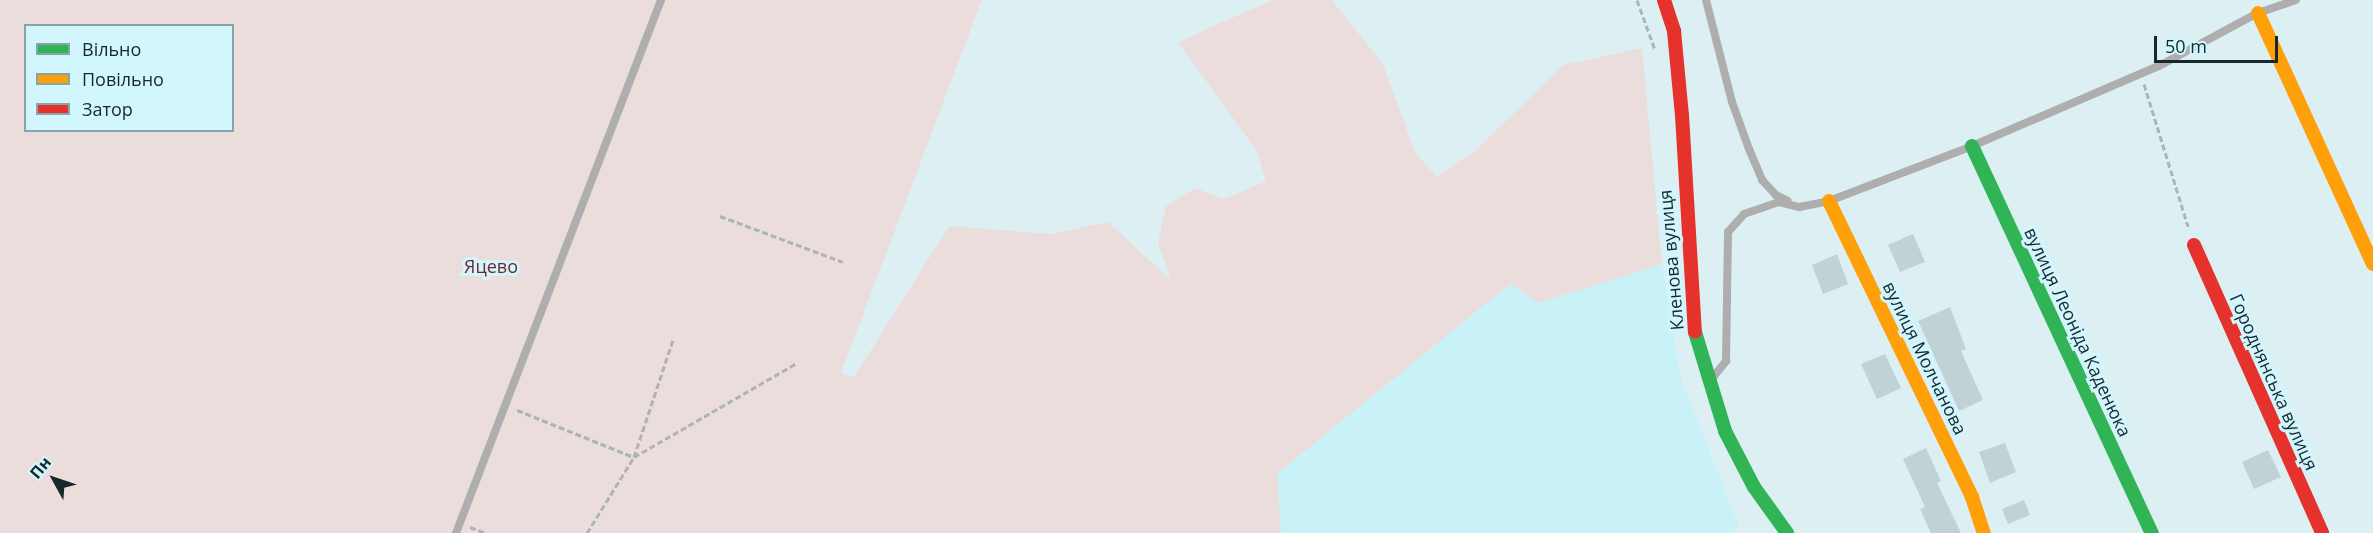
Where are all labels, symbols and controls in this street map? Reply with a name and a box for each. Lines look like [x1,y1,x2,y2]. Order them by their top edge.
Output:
legend [24,24,234,132]
scale bar [2157,24,2282,62]
text: 50 m [2165,34,2207,58]
text: Вільно [82,37,141,61]
text: Повільно [82,67,164,91]
text: Затор [82,97,133,121]
street label: Кленова вулиця [1654,189,1688,331]
street label: вулиця Леоніда Каденюка [2020,224,2136,440]
park label: Яцево [464,255,518,277]
street label: вулиця Молчанова [1879,278,1971,438]
street label: Городнянська вулиця [2225,291,2323,473]
north arrow [24,449,84,509]
text: Пн [25,452,56,483]

